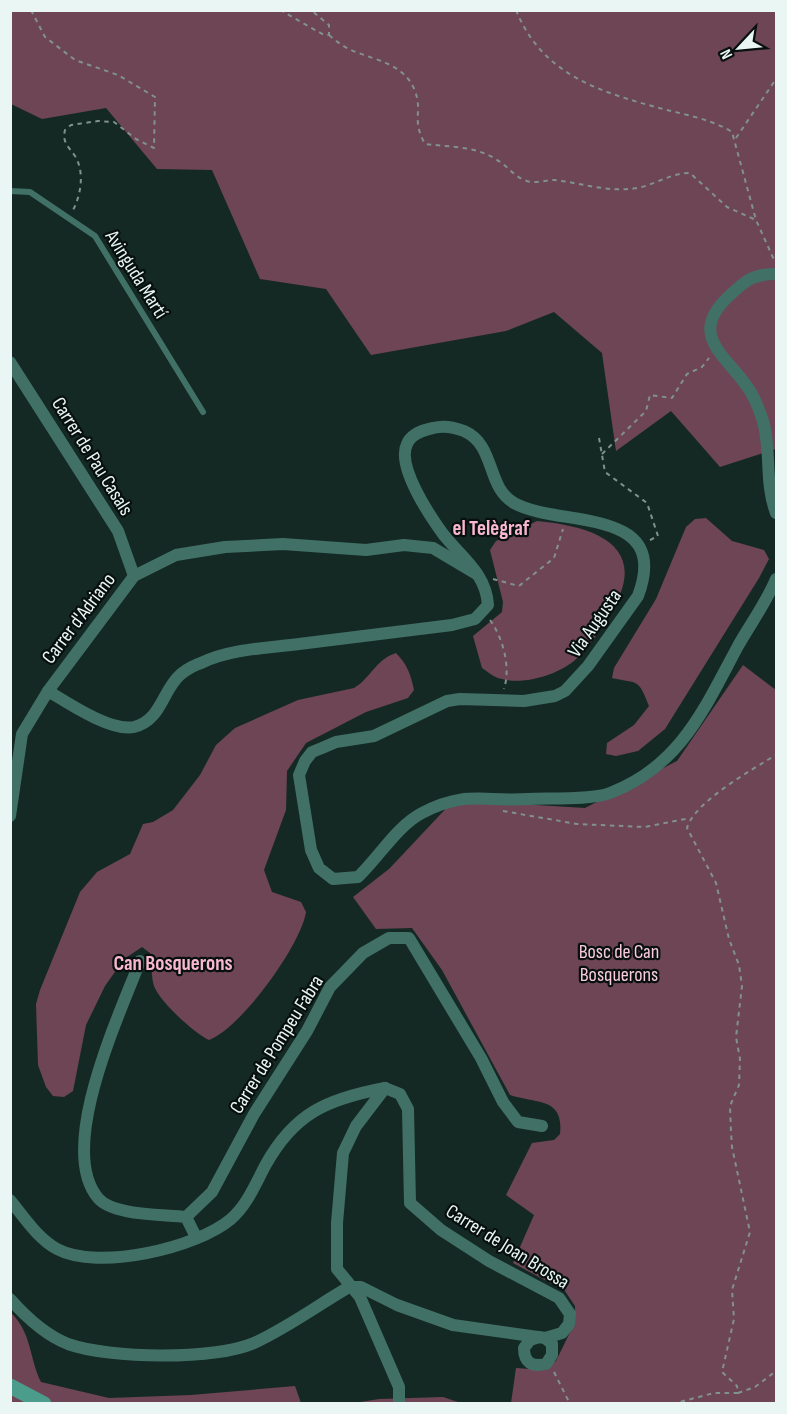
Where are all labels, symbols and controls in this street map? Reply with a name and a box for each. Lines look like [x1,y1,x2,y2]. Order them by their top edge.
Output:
north arrow [709,18,769,78]
text: N [716,46,737,62]
street label: Avinguda Martí [99,225,173,323]
street label: Carrer de Pau Casals [46,393,138,520]
district label: el Telègraf [453,516,530,541]
street label: Carrer d'Adriano [37,569,121,669]
street label: Via Augusta [563,585,627,662]
park label: Bosc de Can Bosquerons [579,940,659,987]
district label: Can Bosquerons [113,951,233,976]
street label: Carrer de Pompeu Fabra [225,971,329,1118]
street label: Carrer de Joan Brossa [441,1199,574,1294]

